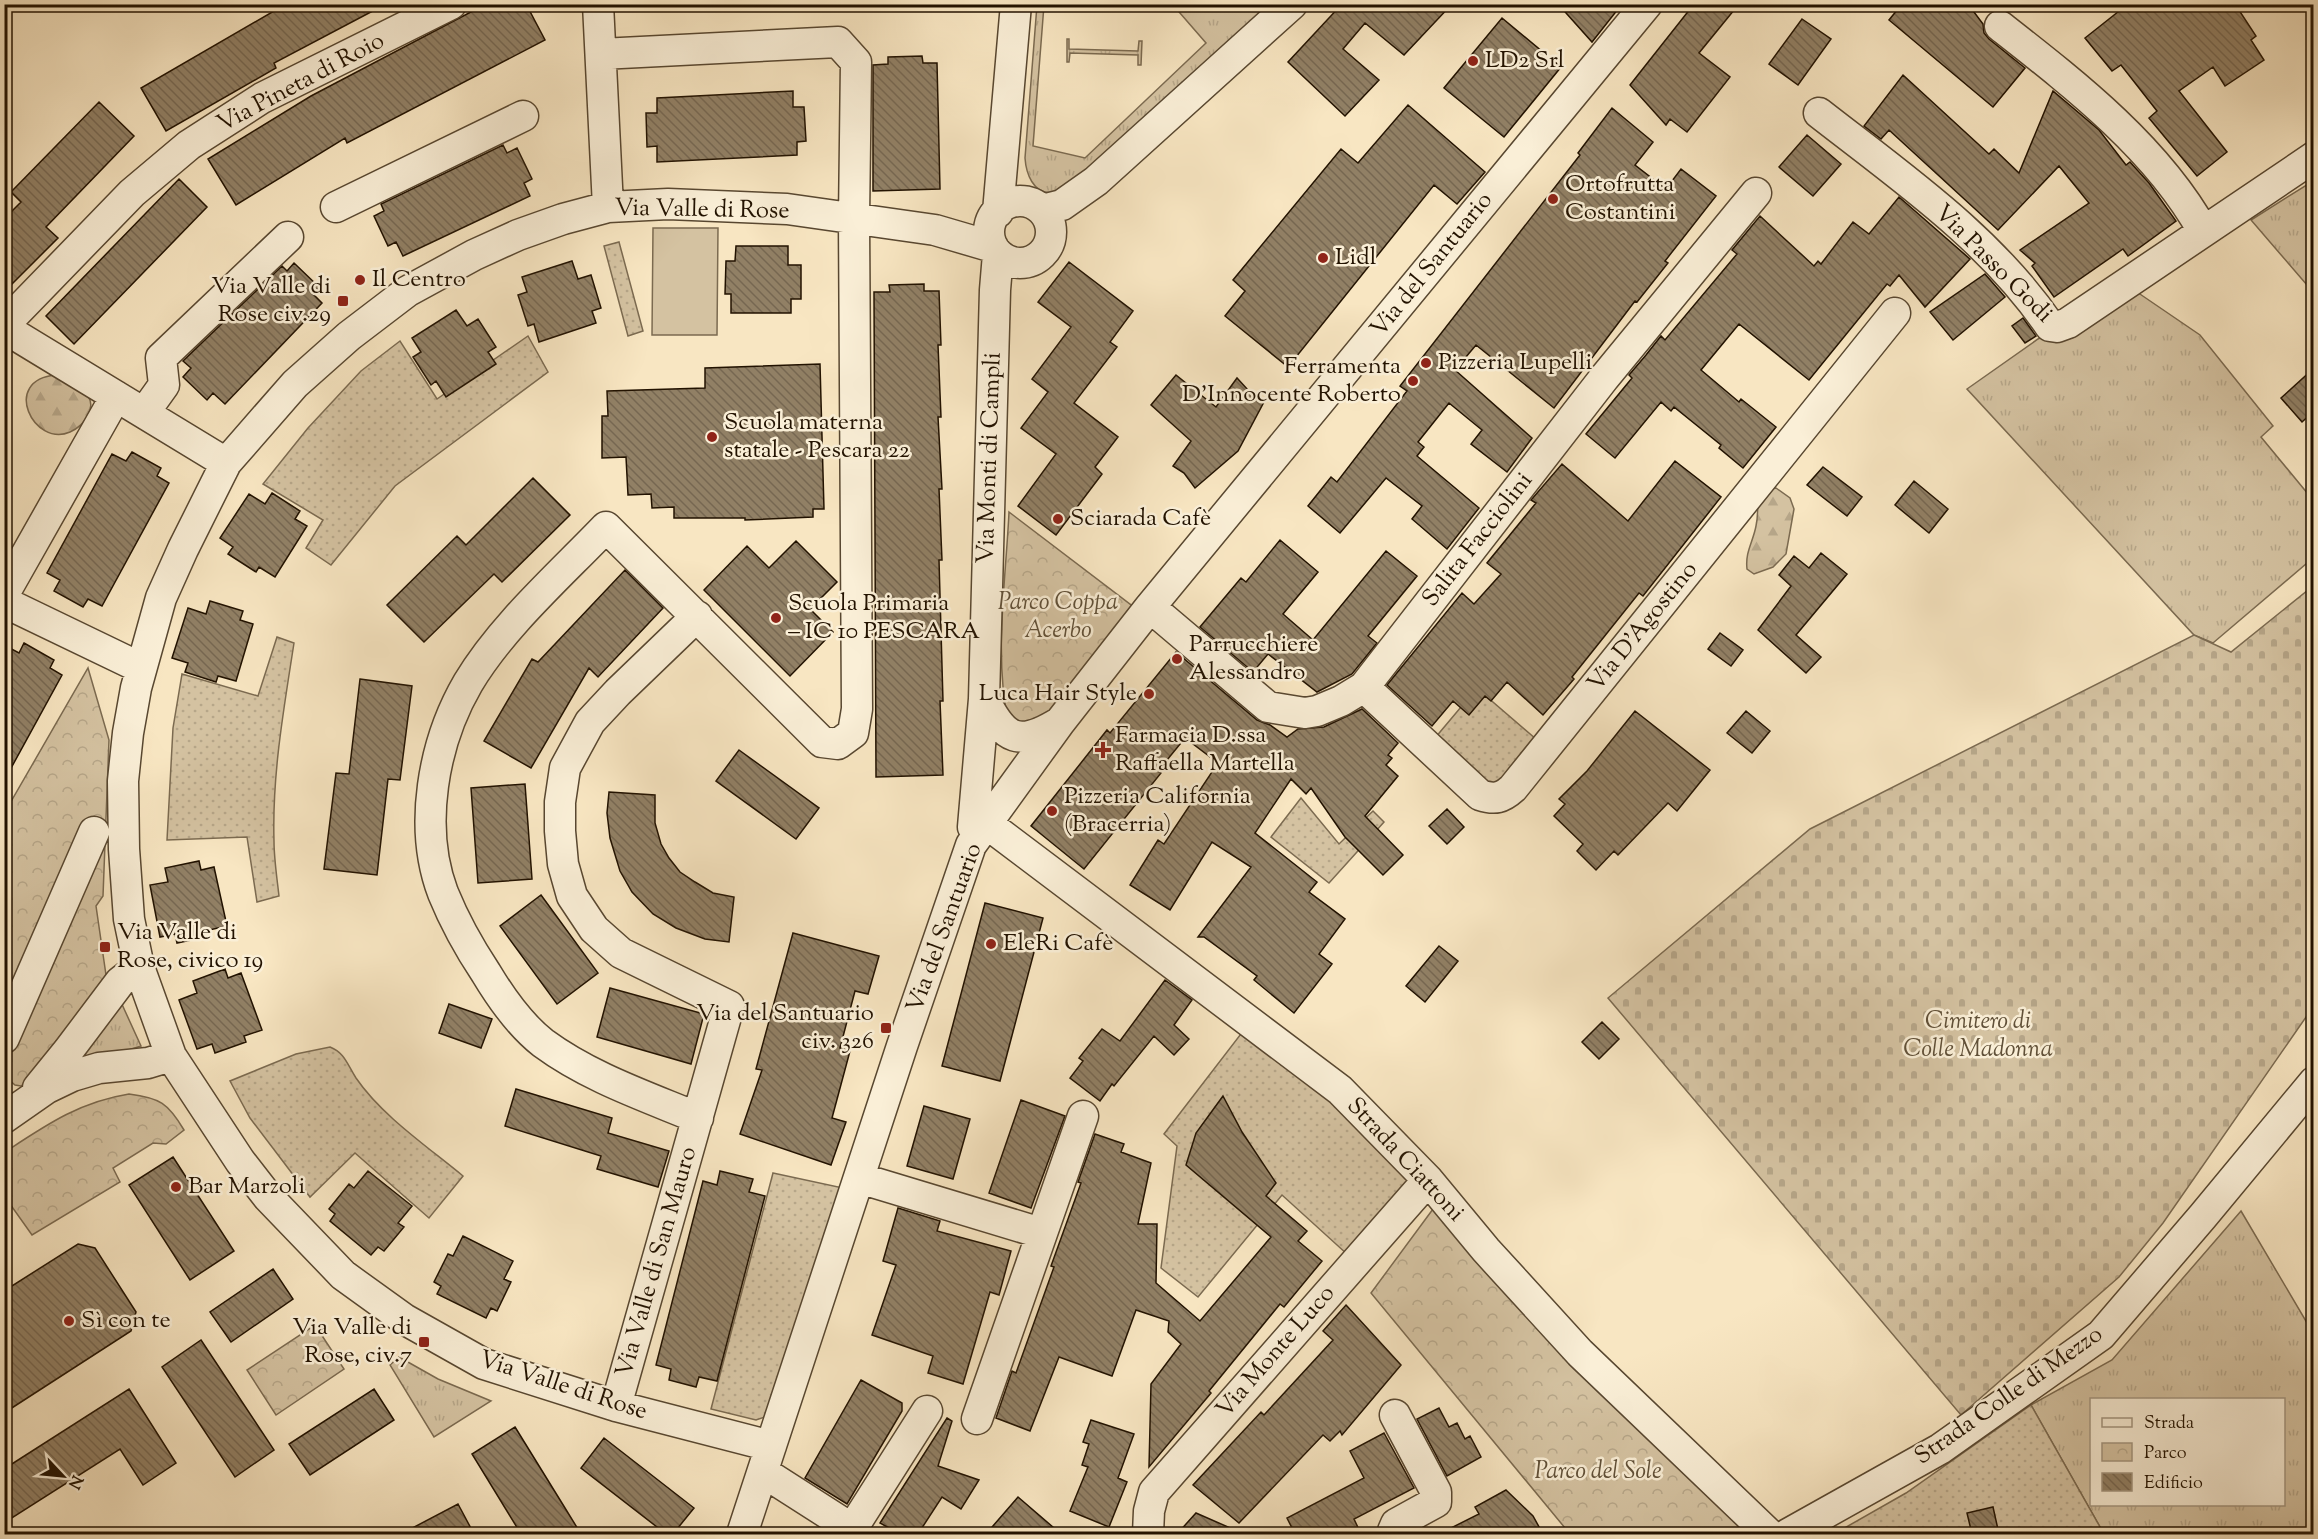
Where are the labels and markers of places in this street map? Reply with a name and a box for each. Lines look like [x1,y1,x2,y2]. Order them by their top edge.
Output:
place label: LD2 Srl [1485,44,1565,78]
marker: LD2 Srl [1466,54,1480,68]
place label: Ortofrutta Costantini [1565,168,1676,230]
marker: Ortofrutta Costantini [1546,192,1560,206]
place label: Lidl [1335,241,1377,275]
marker: Lidl [1316,251,1330,265]
place label: Il Centro [372,263,466,297]
place label: Via Valle di Rose civ.29 [211,270,331,332]
marker: Il Centro [353,273,367,287]
marker: Via Valle di Rose civ.29 [336,294,350,308]
place label: Pizzeria Lupelli [1438,346,1592,380]
place label: Ferramenta D'Innocente Roberto [1182,350,1401,412]
marker: Pizzeria Lupelli [1419,356,1433,370]
marker: Ferramenta D'Innocente Roberto [1406,374,1420,388]
place label: Scuola materna statale - Pescara 22 [724,406,910,468]
marker: Scuola materna statale - Pescara 22 [705,430,719,444]
place label: Sciarada Cafè [1070,502,1211,536]
marker: Sciarada Cafè [1051,512,1065,526]
place label: Scuola Primaria – IC 10 PESCARA [788,587,981,649]
marker: Scuola Primaria – IC 10 PESCARA [769,611,783,625]
place label: Parrucchiere Alessandro [1189,628,1318,690]
marker: Parrucchiere Alessandro [1170,652,1184,666]
place label: Luca Hair Style [979,677,1137,711]
marker: Luca Hair Style [1142,687,1156,701]
place label: Farmacia D.ssa Raffaella Martella [1115,719,1295,781]
marker: Farmacia D.ssa Raffaella Martella [1096,743,1110,757]
place label: Pizzeria California (Bracerria) [1064,780,1251,842]
marker: Pizzeria California (Bracerria) [1045,804,1059,818]
place label: Via Valle di Rose, civico 19 [117,916,263,978]
place label: EleRi Cafè [1003,927,1113,961]
marker: EleRi Cafè [984,937,998,951]
marker: Via Valle di Rose, civico 19 [98,940,112,954]
place label: Via del Santuario civ. 326 [696,997,874,1059]
marker: Via del Santuario civ. 326 [879,1021,893,1035]
place label: Bar Marzoli [188,1170,306,1204]
marker: Bar Marzoli [169,1180,183,1194]
place label: Sì con te [81,1304,171,1338]
place label: Via Valle di Rose, civ.7 [292,1311,412,1373]
marker: Sì con te [62,1314,76,1328]
marker: Via Valle di Rose, civ.7 [417,1335,431,1349]

